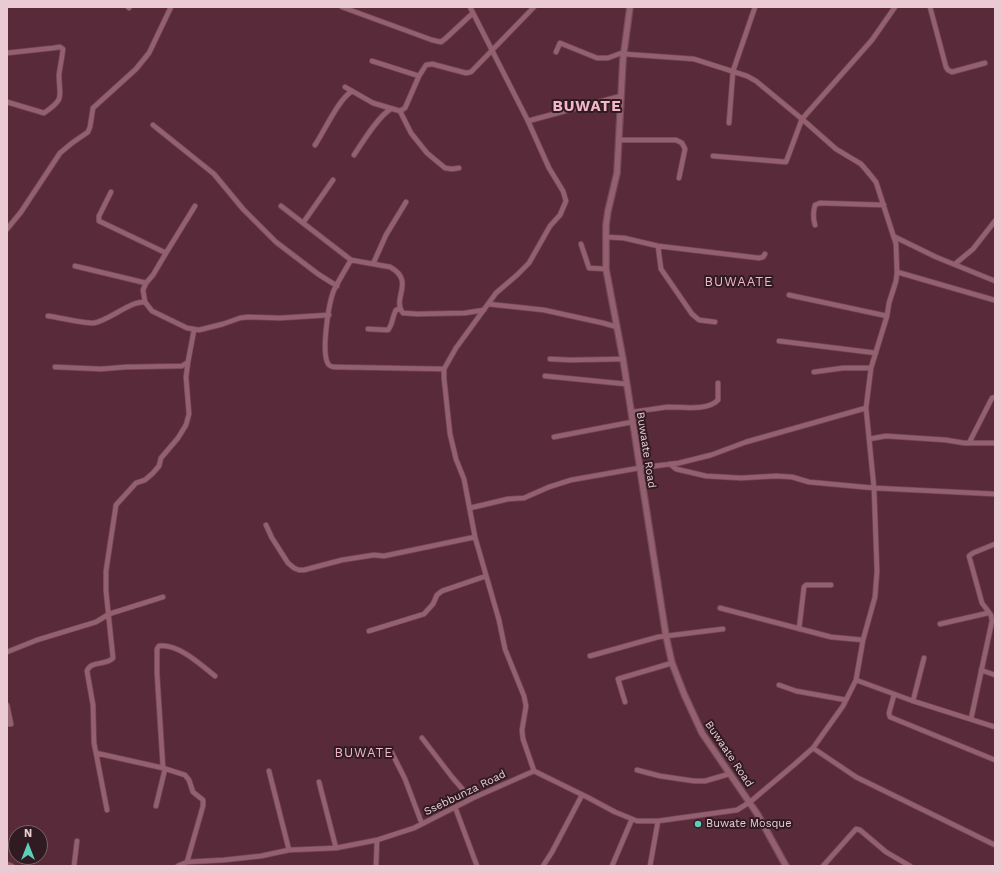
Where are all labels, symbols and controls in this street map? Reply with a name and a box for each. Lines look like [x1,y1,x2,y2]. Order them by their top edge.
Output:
district label: BUWATE [552,98,622,116]
district label: BUWAATE [705,274,773,290]
street label: Buwaate Road [633,411,659,489]
street label: Buwaate Road [702,718,756,790]
district label: BUWATE [334,745,394,761]
street label: Ssebbunza Road [422,767,508,819]
place label: Buwate Mosque [706,817,791,831]
marker: Buwate Mosque [693,819,703,829]
north arrow [8,825,48,865]
text: N [24,827,32,840]

